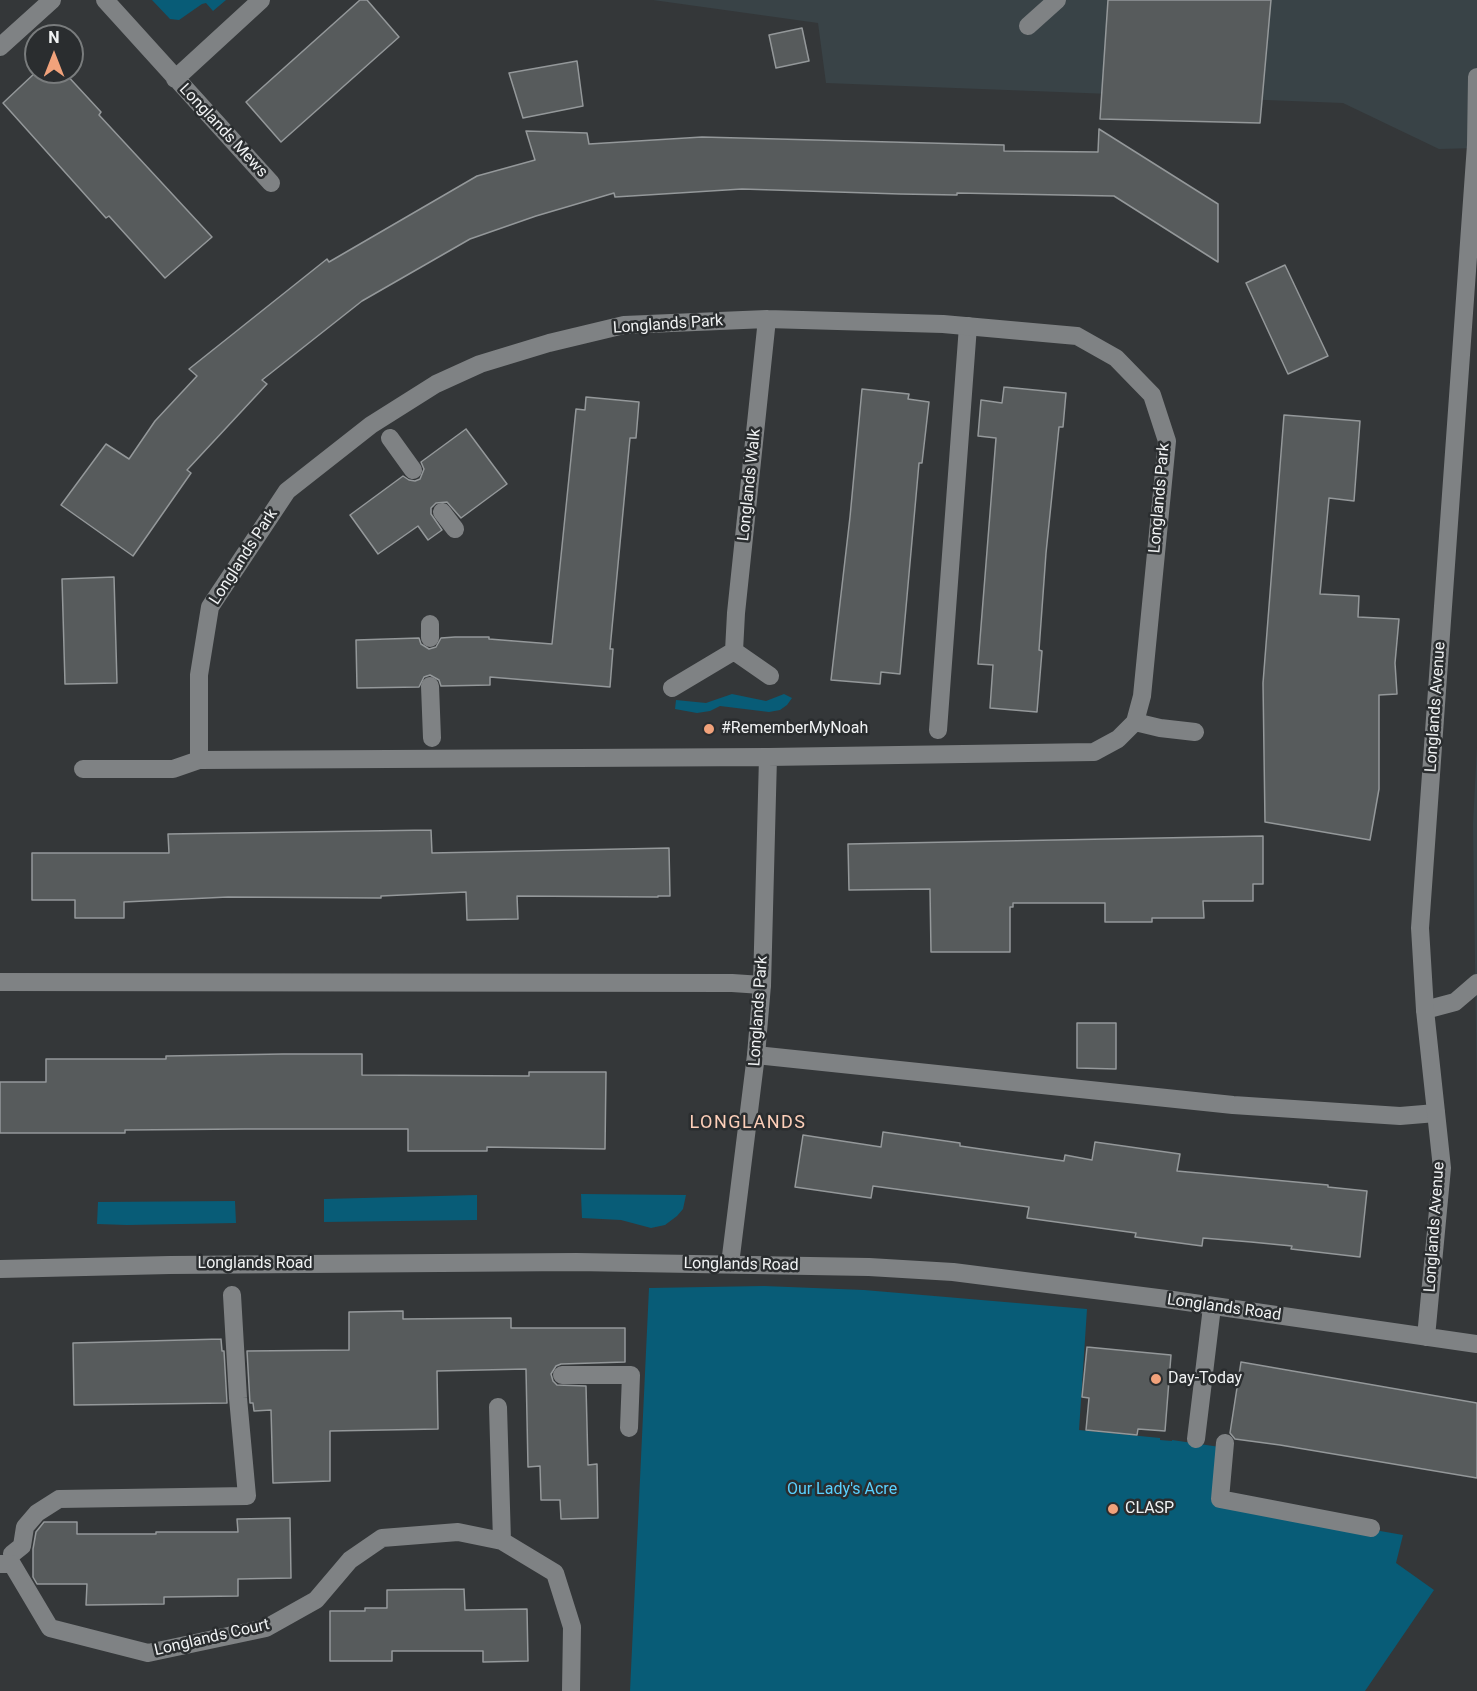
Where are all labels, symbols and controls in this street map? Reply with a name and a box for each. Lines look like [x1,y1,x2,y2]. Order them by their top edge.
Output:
north arrow [24,24,84,84]
text: N [48,28,60,47]
street label: Longlands Mews [175,80,271,182]
street label: Longlands Park [612,312,724,338]
street label: Longlands Walk [735,428,765,542]
street label: Longlands Park [1146,442,1174,554]
street label: Longlands Park [206,505,282,609]
street label: Longlands Avenue [1422,641,1450,773]
place label: #RememberMyNoah [721,719,868,739]
marker: #RememberMyNoah [702,722,716,736]
street label: Longlands Park [746,955,772,1067]
district label: LONGLANDS [689,1112,807,1134]
street label: Longlands Avenue [1421,1161,1449,1293]
street label: Longlands Road [198,1254,312,1274]
street label: Longlands Road [683,1254,799,1276]
street label: Longlands Road [1166,1290,1282,1326]
place label: Day-Today [1168,1369,1242,1389]
marker: Day-Today [1149,1372,1163,1386]
park label: Our Lady's Acre [787,1480,897,1500]
place label: CLASP [1125,1499,1174,1519]
marker: CLASP [1106,1502,1120,1516]
street label: Longlands Court [153,1615,271,1661]

